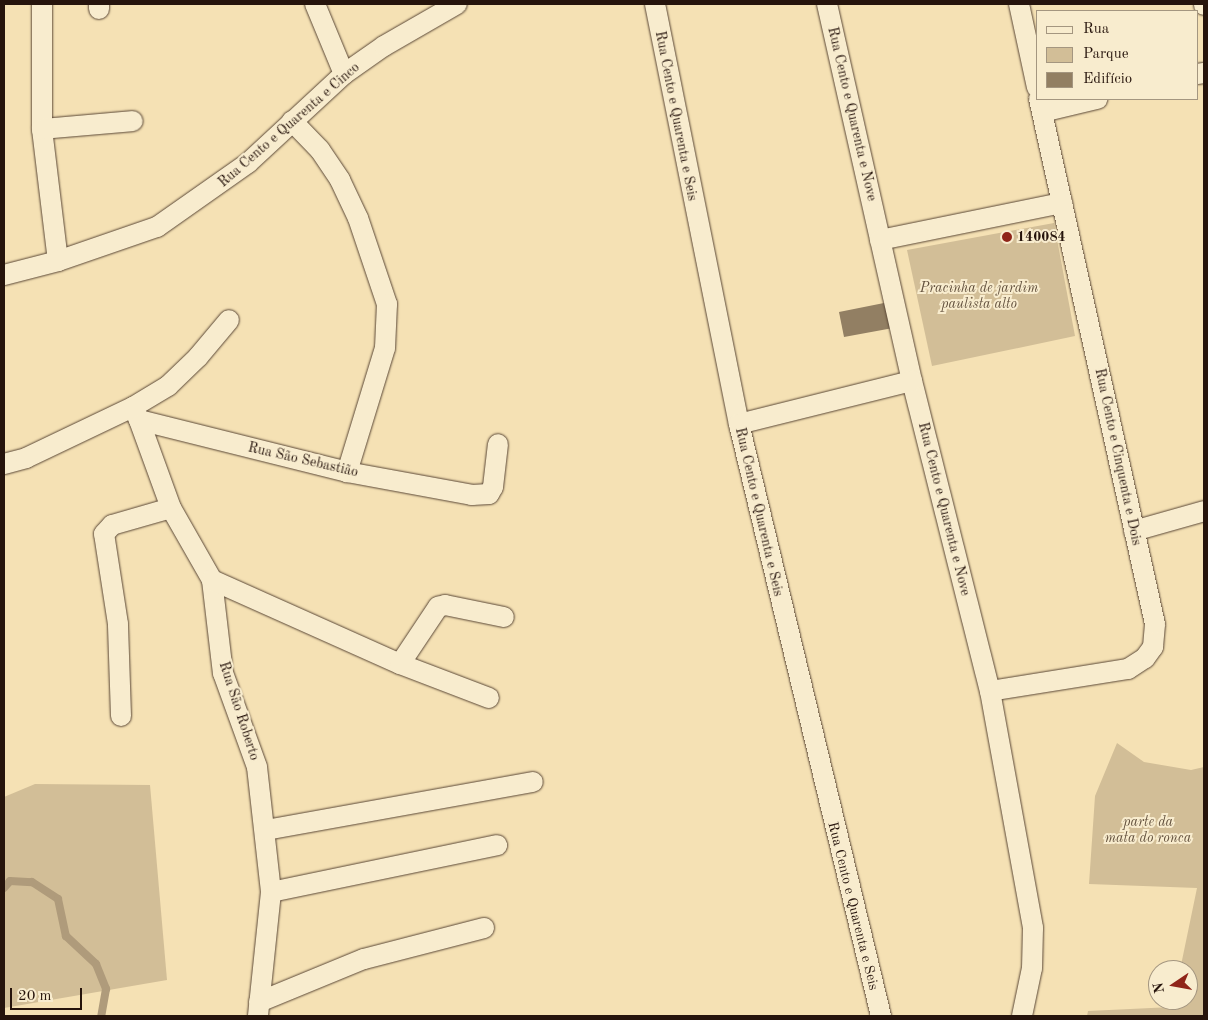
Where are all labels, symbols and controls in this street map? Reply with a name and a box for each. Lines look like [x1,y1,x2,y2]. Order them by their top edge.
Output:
legend [1036,10,1198,100]
text: Rua [1083,22,1109,37]
street label: Rua Cento e Quarenta e Nove [824,25,880,203]
street label: Rua Cento e Quarenta e Seis [651,30,701,202]
text: Parque [1083,47,1129,62]
street label: Rua Cento e Quarenta e Cinco [215,59,363,191]
text: Edifício [1083,72,1132,87]
place label: 140084 [1017,229,1066,245]
marker: 140084 [1001,231,1013,243]
park label: Pracinha de jardim paulista alto [920,280,1038,312]
street label: Rua Cento e Cinquenta e Dois [1091,367,1145,547]
street label: Rua Cento e Quarenta e Nove [914,421,974,597]
street label: Rua Cento e Quarenta e Seis [731,426,787,598]
street label: Rua São Sebastião [246,439,360,481]
street label: Rua São Roberto [215,659,263,763]
park label: parte da mata do ronca [1105,814,1191,846]
street label: Rua Cento e Quarenta e Seis [824,820,882,992]
north arrow [1148,960,1198,1010]
scale bar [12,978,85,1010]
text: N [1151,981,1167,995]
text: 20 m [18,989,52,1004]

